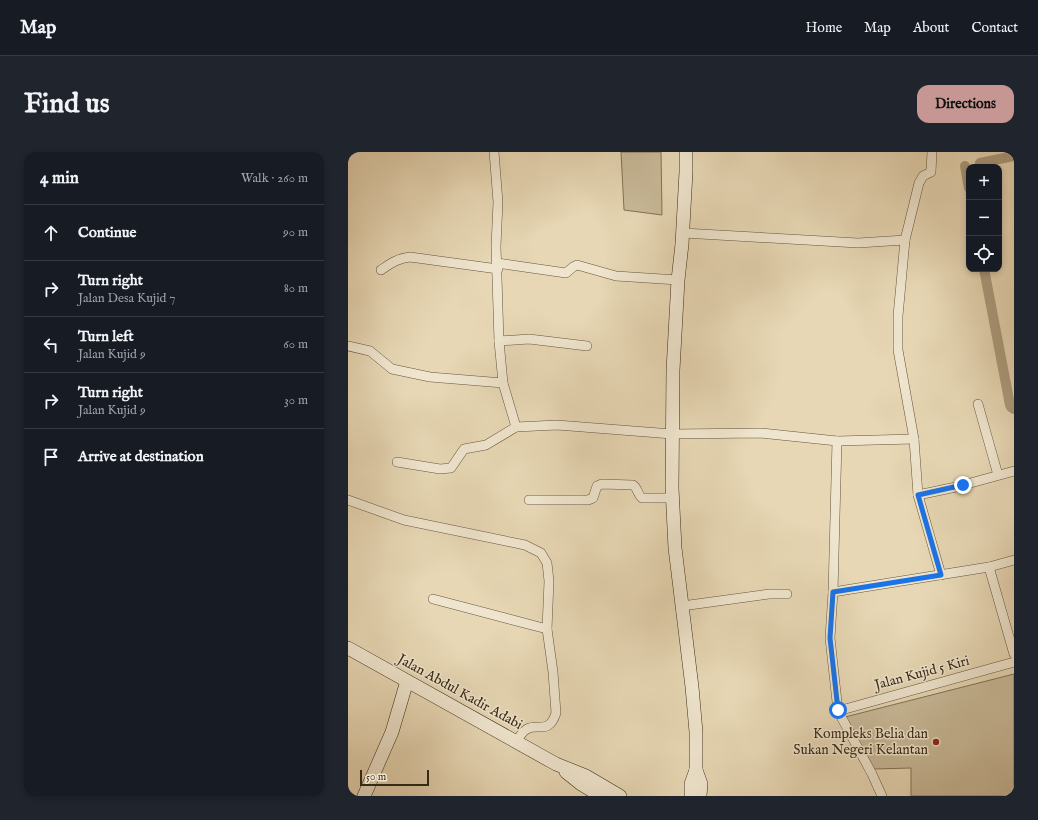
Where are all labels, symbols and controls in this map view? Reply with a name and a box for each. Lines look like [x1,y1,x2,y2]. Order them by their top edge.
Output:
text: Map [20,16,56,40]
text: Home [806,19,842,37]
text: Map [864,19,891,37]
text: About [913,19,949,37]
text: Contact [971,19,1018,37]
button: Directions [917,85,1014,123]
text: Find us [24,87,110,122]
map controls [966,164,1002,272]
button: + [966,164,1002,200]
text: 4 min [40,168,79,189]
text: Walk · 260 m [241,170,308,187]
button: − [966,200,1002,236]
icon: ahead [40,222,62,244]
text: Continue [78,223,136,242]
text: 90 m [283,224,308,241]
button: locate [966,236,1002,272]
text: Turn right [78,271,143,290]
icon: right [40,278,62,300]
text: 80 m [284,280,308,297]
text: Jalan Desa Kujid 7 [78,290,175,307]
text: Turn left [78,327,134,346]
icon: left [40,334,62,356]
text: 60 m [283,336,308,353]
text: Jalan Kujid 9 [78,346,146,363]
text: Turn right [78,383,143,402]
icon: right [40,390,62,412]
text: 30 m [284,392,308,409]
text: Jalan Kujid 9 [78,402,146,419]
icon: arrive [40,446,62,468]
text: Arrive at destination [78,447,204,466]
route end [954,476,972,494]
street label: Jalan Abdul Kadir Adabi [393,649,526,734]
street label: Jalan Kujid 5 Kiri [871,652,972,695]
route start [829,701,847,719]
place label: Kompleks Belia dan Sukan Negeri Kelantan [793,725,929,759]
marker: Kompleks Belia dan Sukan Negeri Kelantan [931,737,941,747]
scale bar [360,768,429,787]
text: 50 m [366,770,386,784]

